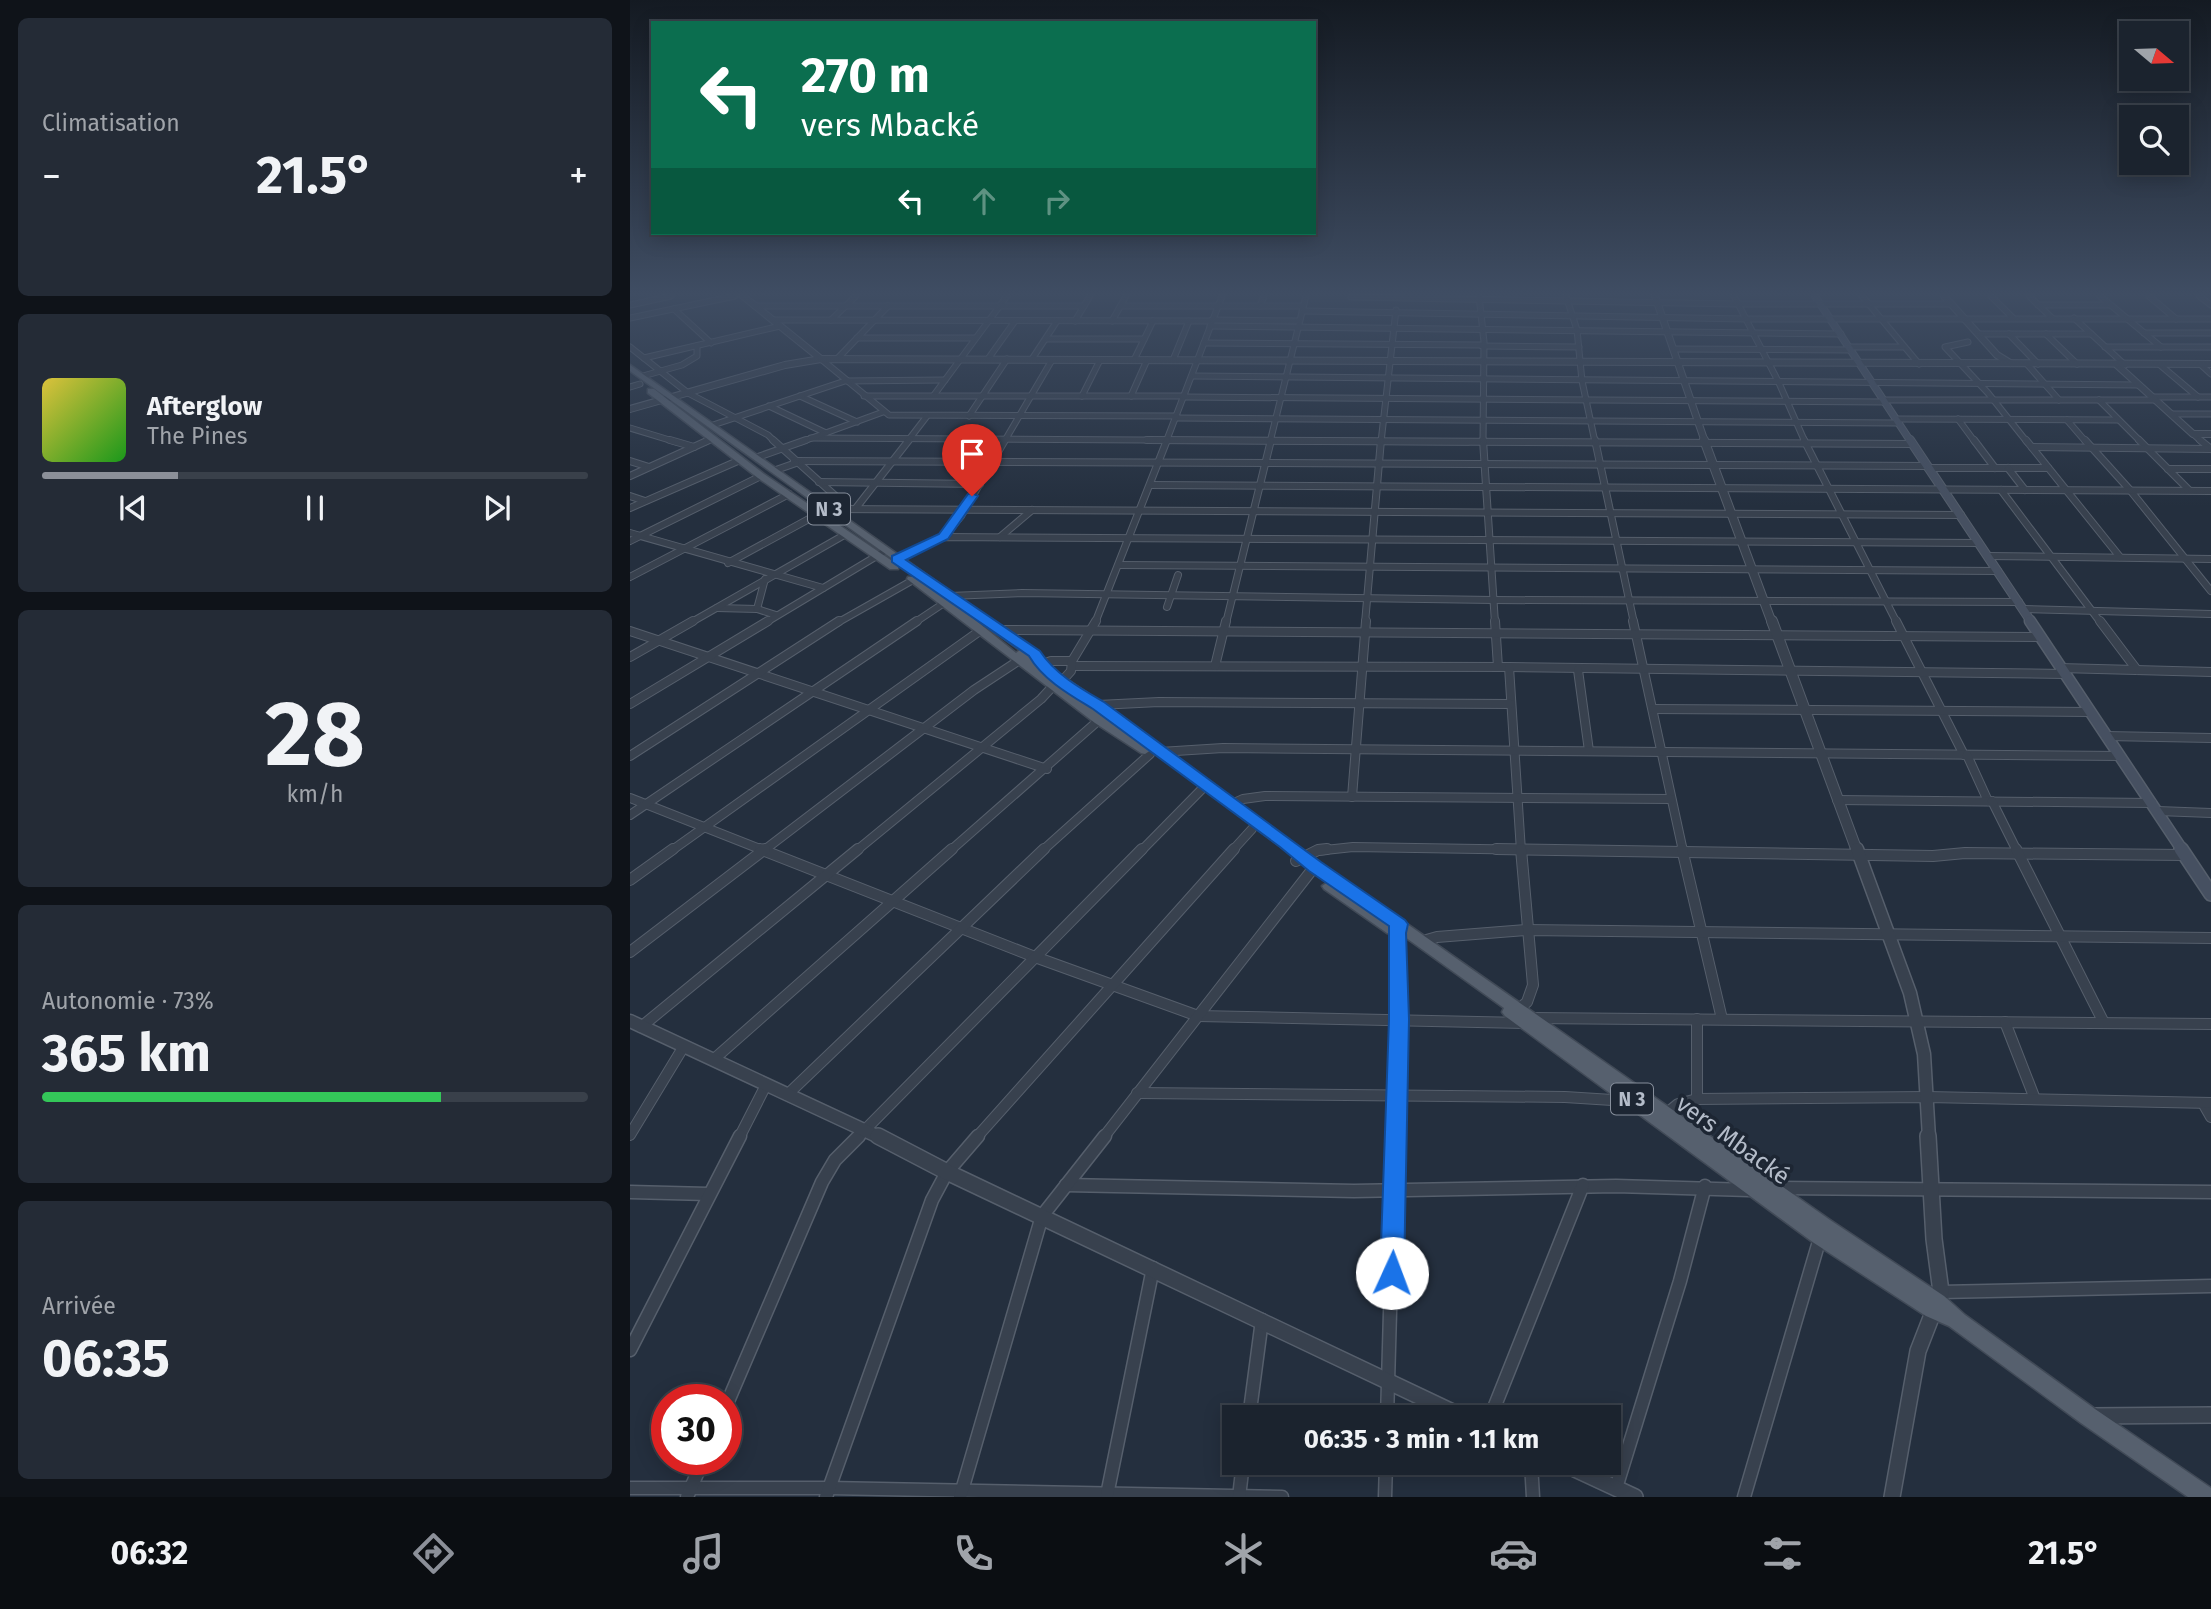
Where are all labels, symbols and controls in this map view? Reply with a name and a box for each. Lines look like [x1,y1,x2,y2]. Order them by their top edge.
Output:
north arrow [2119,21,2189,91]
map controls [2119,21,2189,175]
text: 270 m [801,46,930,105]
icon: left [686,49,777,140]
button: search [2119,105,2189,175]
text: vers Mbacké [801,106,979,144]
text: Climatisation [42,109,180,137]
text: 21.5° [256,144,374,207]
text: − [42,153,61,199]
text: + [569,153,588,199]
icon: left [892,182,930,220]
icon: ahead [965,182,1003,220]
icon: right [1038,182,1076,220]
text: Afterglow [147,391,262,422]
text: The Pines [147,422,248,450]
pin [942,424,1002,496]
icon: arrive [953,435,991,473]
icon: previous [114,489,152,527]
icon: pause [296,489,334,527]
icon: next [478,489,516,527]
road number: N 3 [808,494,850,524]
text: 28 [265,680,365,789]
text: km/h [287,780,343,808]
text: Autonomie · 73% [42,987,214,1015]
text: 365 km [42,1022,211,1085]
road number: N 3 [1611,1084,1653,1114]
street label: vers Mbacké [1671,1089,1795,1191]
position arrow [1355,1236,1429,1310]
text: Arrivée [42,1292,116,1320]
text: 06:35 [42,1327,170,1390]
speed limit sign: 30 [651,1384,742,1475]
text: 06:35 · 3 min · 1.1 km [1304,1424,1539,1455]
icon: directions [409,1529,458,1578]
icon: music [679,1529,728,1578]
icon: phone [949,1529,998,1578]
icon: climate [1219,1529,1268,1578]
icon: car [1489,1529,1538,1578]
icon: filters [1758,1529,1807,1578]
text: 06:32 [110,1534,188,1572]
text: 21.5° [2028,1534,2100,1572]

